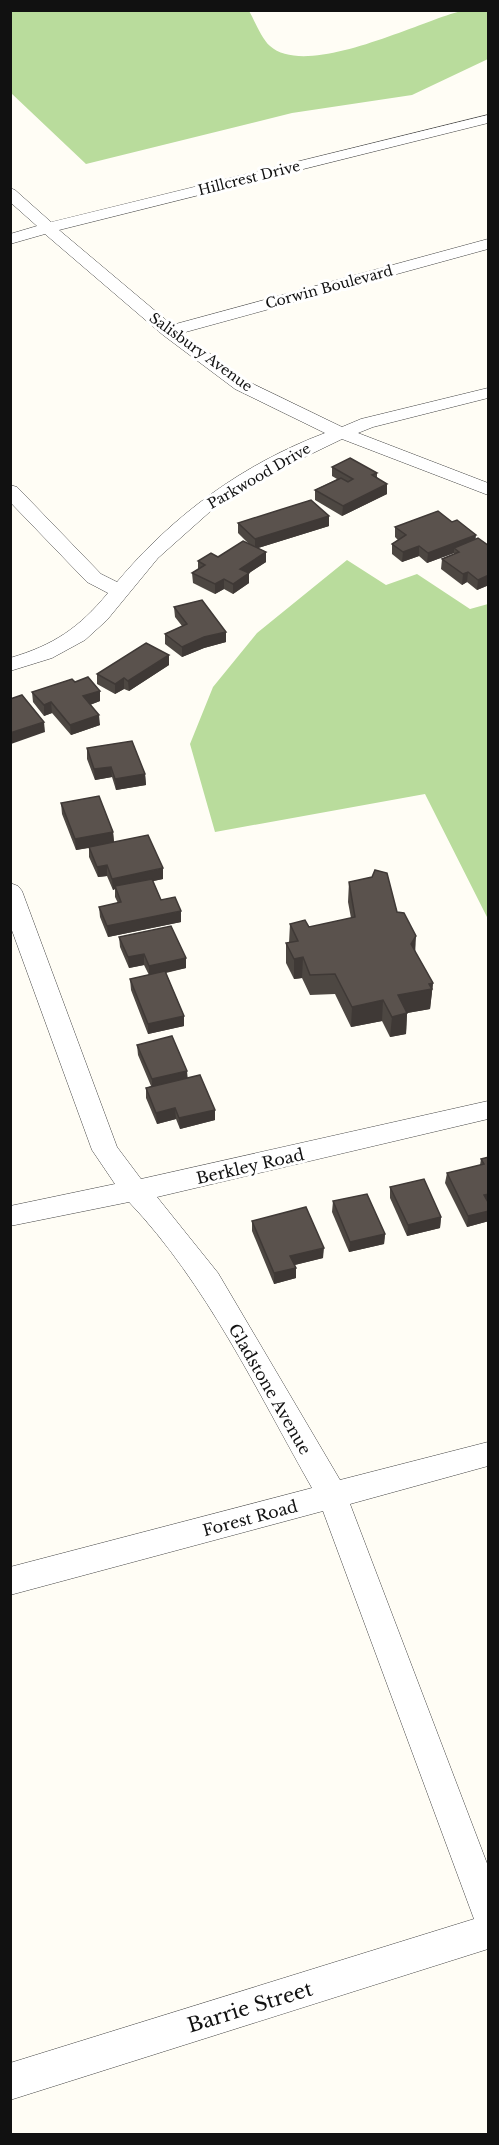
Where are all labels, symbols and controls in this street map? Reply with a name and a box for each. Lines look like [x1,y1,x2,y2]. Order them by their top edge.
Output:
street label: Hillcrest Drive [196,157,302,199]
street label: Corwin Boulevard [263,261,395,313]
street label: Salisbury Avenue [146,309,256,395]
street label: Parkwood Drive [204,439,314,513]
street label: Berkley Road [194,1144,306,1188]
street label: Gladstone Avenue [224,1320,316,1458]
street label: Forest Road [200,1496,300,1540]
street label: Barrie Street [184,1976,316,2037]

